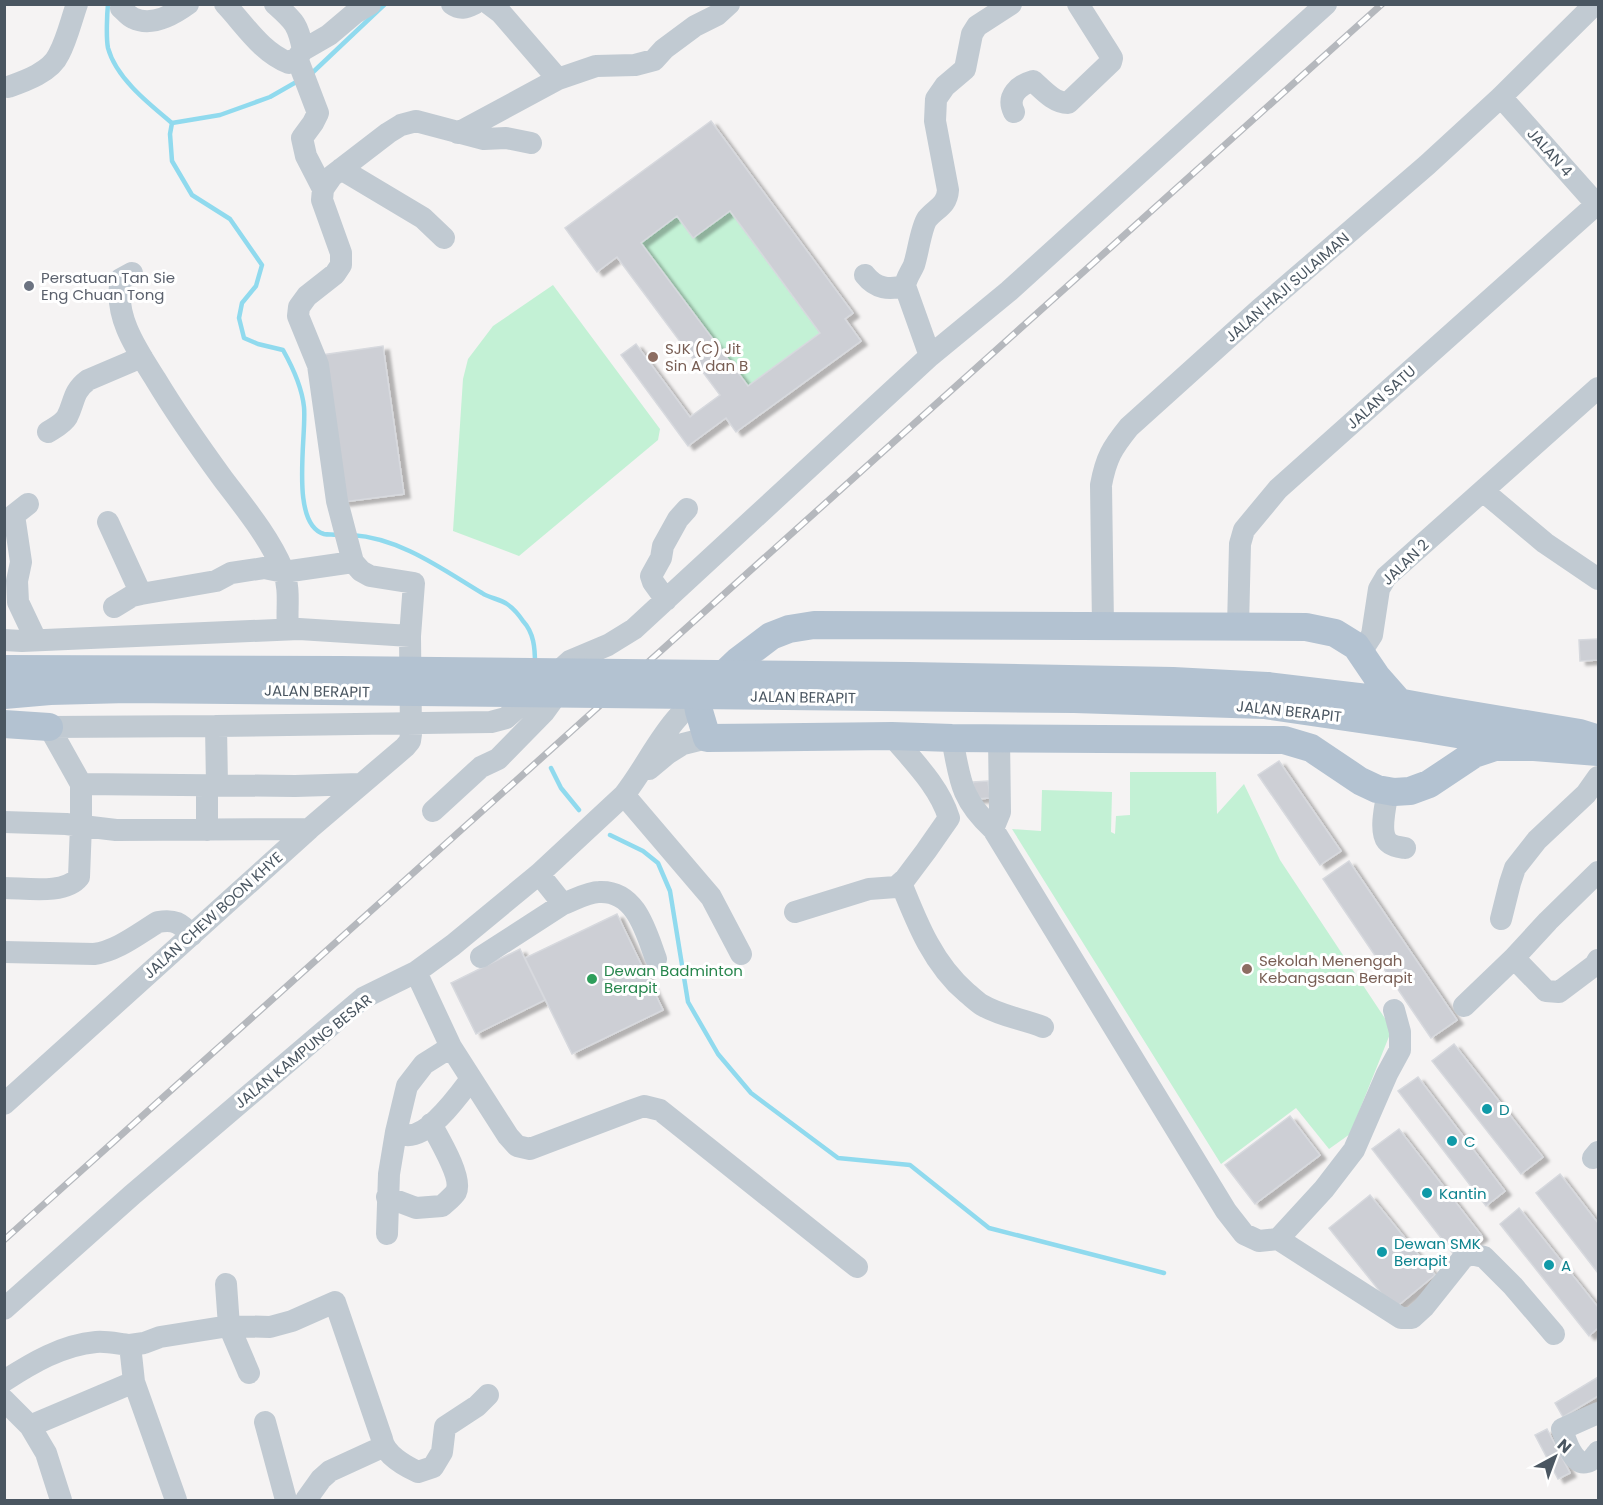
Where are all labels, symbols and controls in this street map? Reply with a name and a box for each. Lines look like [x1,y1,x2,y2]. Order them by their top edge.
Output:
street label: JALAN 4 [1523,123,1577,181]
street label: JALAN HAJI SULAIMAN [1220,227,1354,347]
place label: Persatuan Tan Sie Eng Chuan Tong [41,267,175,305]
marker: Persatuan Tan Sie Eng Chuan Tong [22,279,36,293]
place label: SJK (C) Jit Sin A dan B [665,338,748,376]
marker: SJK (C) Jit Sin A dan B [646,350,660,364]
street label: JALAN SATU [1342,360,1420,434]
street label: JALAN 2 [1377,534,1433,590]
street label: JALAN BERAPIT [264,680,370,702]
street label: JALAN BERAPIT [750,686,856,708]
street label: JALAN BERAPIT [1235,695,1343,727]
street label: JALAN CHEW BOON KHYE [139,847,287,983]
place label: Sekolah Menengah Kebangsaan Berapit [1259,950,1413,988]
place label: Dewan Badminton Berapit [604,960,743,998]
marker: Sekolah Menengah Kebangsaan Berapit [1240,962,1254,976]
marker: Dewan Badminton Berapit [585,972,599,986]
street label: JALAN KAMPUNG BESAR [230,989,376,1113]
place label: D [1499,1099,1510,1120]
marker: D [1480,1102,1494,1116]
place label: C [1464,1131,1476,1152]
marker: C [1445,1134,1459,1148]
place label: Kantin [1439,1183,1486,1204]
marker: Kantin [1420,1186,1434,1200]
place label: Dewan SMK Berapit [1394,1233,1481,1271]
marker: Dewan SMK Berapit [1375,1245,1389,1259]
place label: A [1561,1255,1571,1276]
marker: A [1542,1258,1556,1272]
north arrow [1525,1427,1585,1487]
text: N [1552,1433,1577,1459]

